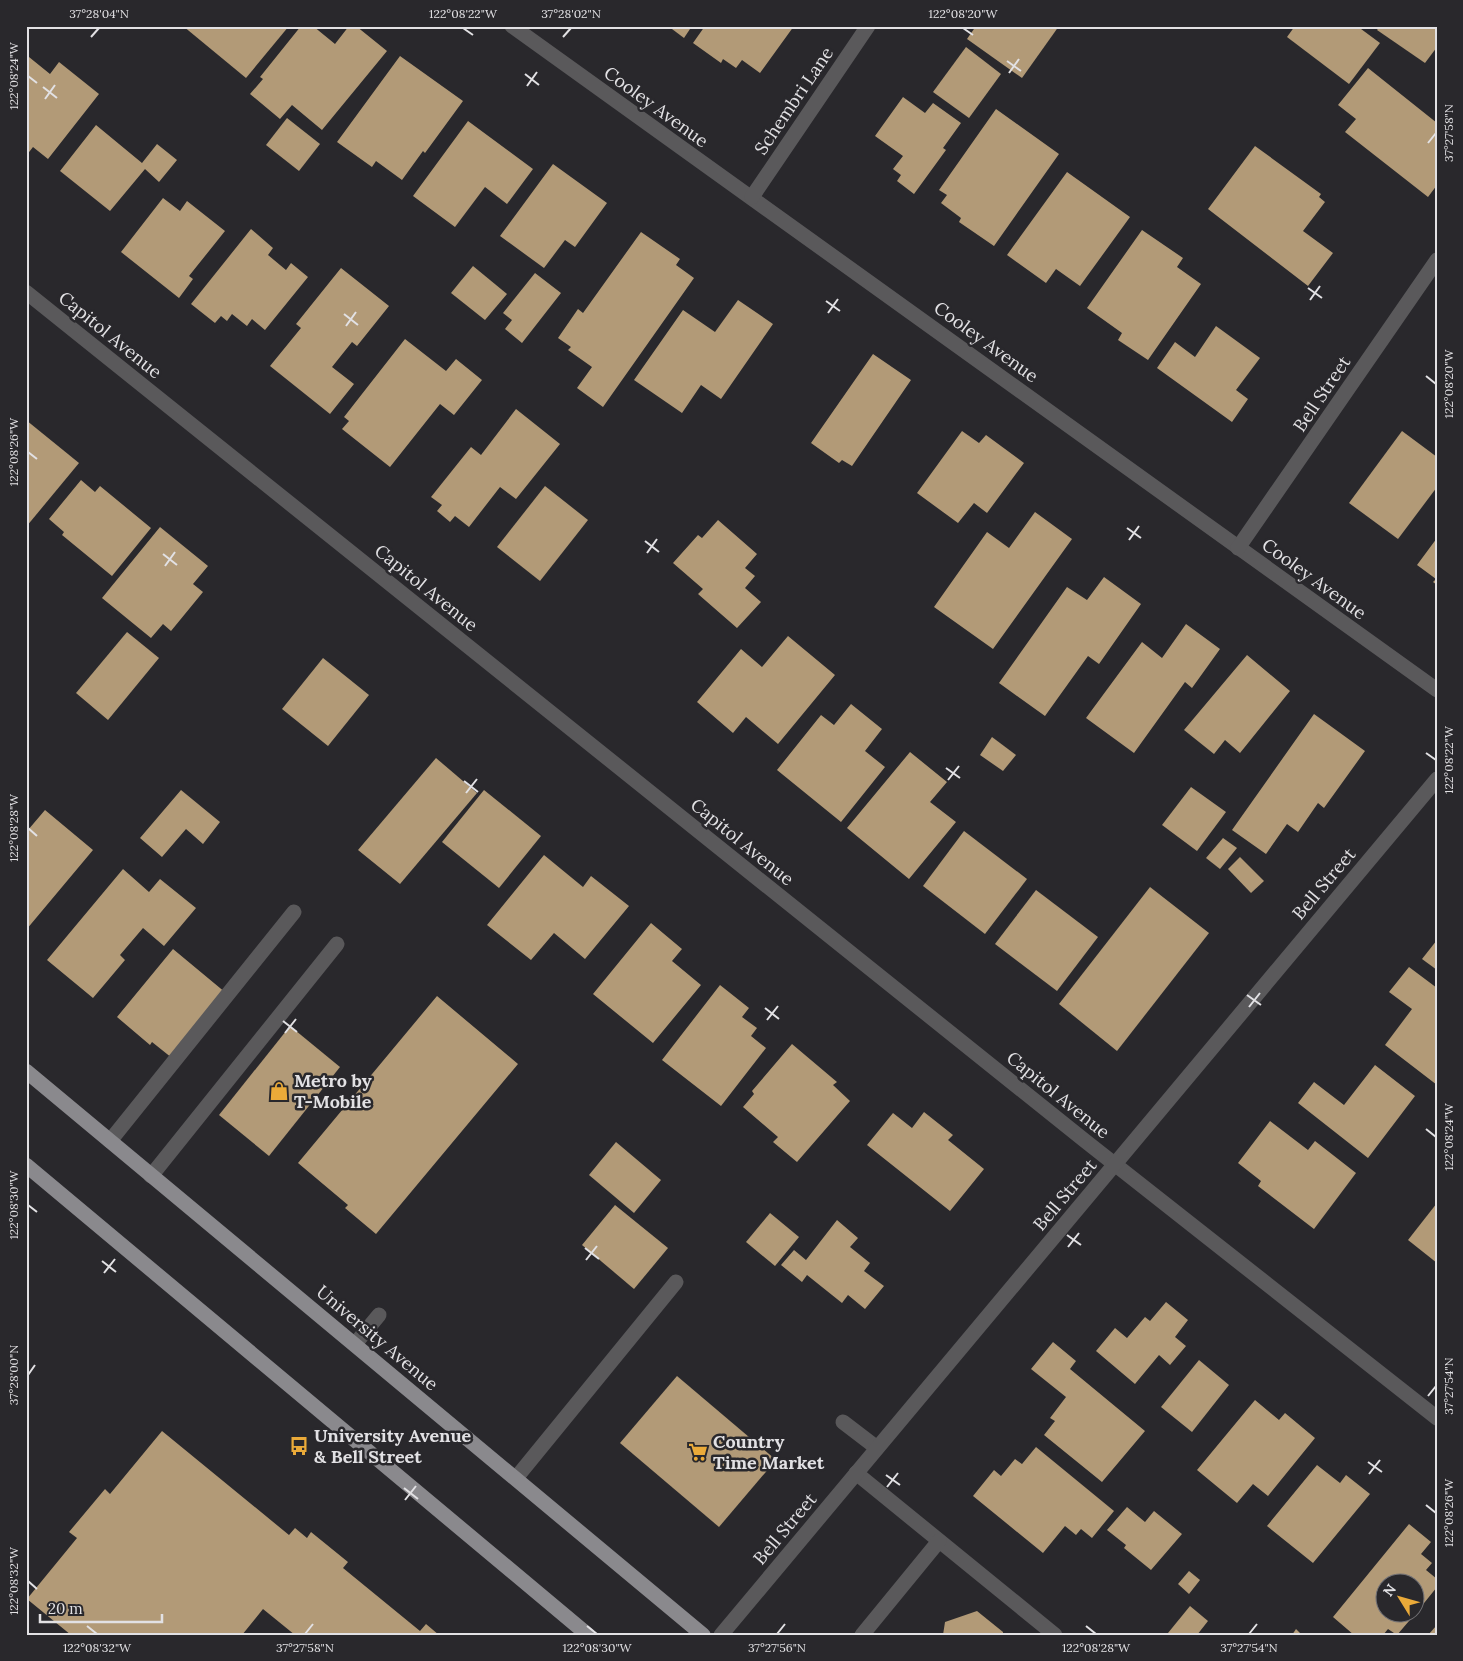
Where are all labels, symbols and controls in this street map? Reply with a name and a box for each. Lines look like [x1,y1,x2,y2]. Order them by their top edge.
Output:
text: 37°28'04"N [69,6,129,21]
text: 122°08'22"W [429,6,498,21]
text: 37°28'02"N [541,6,601,21]
text: 122°08'20"W [929,6,998,21]
text: 122°08'24"W [6,41,21,110]
street label: Schembri Lane [749,42,838,159]
street label: Cooley Avenue [600,61,713,152]
text: 37°27'58"N [1441,104,1456,162]
street label: Capitol Avenue [54,286,167,383]
street label: Cooley Avenue [930,296,1043,387]
text: 122°08'20"W [1441,349,1456,418]
street label: Bell Street [1288,351,1355,436]
text: 122°08'26"W [6,417,21,486]
street label: Cooley Avenue [1258,533,1371,624]
street label: Capitol Avenue [370,539,483,636]
text: 122°08'22"W [1441,725,1456,794]
text: 122°08'28"W [6,793,21,862]
street label: Capitol Avenue [686,793,799,890]
street label: Bell Street [1287,843,1360,924]
street label: Capitol Avenue [1002,1046,1115,1143]
place label: Metro by T-Mobile [294,1069,372,1113]
shop icon: Metro by T-Mobile [268,1080,290,1102]
text: 122°08'24"W [1441,1102,1456,1171]
street label: Bell Street [1028,1154,1101,1235]
text: 122°08'30"W [6,1169,21,1240]
street label: University Avenue [312,1280,443,1395]
text: 37°28'00"N [6,1345,21,1405]
text: 37°27'54"N [1441,1357,1456,1415]
place label: University Avenue & Bell Street [314,1424,472,1468]
place label: Country Time Market [713,1430,825,1474]
bus stop icon: University Avenue & Bell Street [288,1435,310,1457]
supermarket icon: Country Time Market [687,1441,709,1463]
text: 122°08'26"W [1441,1478,1456,1547]
street label: Bell Street [748,1488,821,1569]
text: 122°08'32"W [6,1546,21,1615]
north arrow [1376,1574,1426,1624]
text: N [1379,1580,1400,1600]
scale bar [40,1591,162,1623]
text: 20 m [48,1599,83,1618]
text: 122°08'32"W [63,1640,132,1655]
text: 37°27'58"N [276,1640,334,1655]
text: 122°08'30"W [562,1640,633,1655]
text: 37°27'56"N [748,1640,806,1655]
text: 122°08'28"W [1062,1640,1131,1655]
text: 37°27'54"N [1220,1640,1278,1655]

